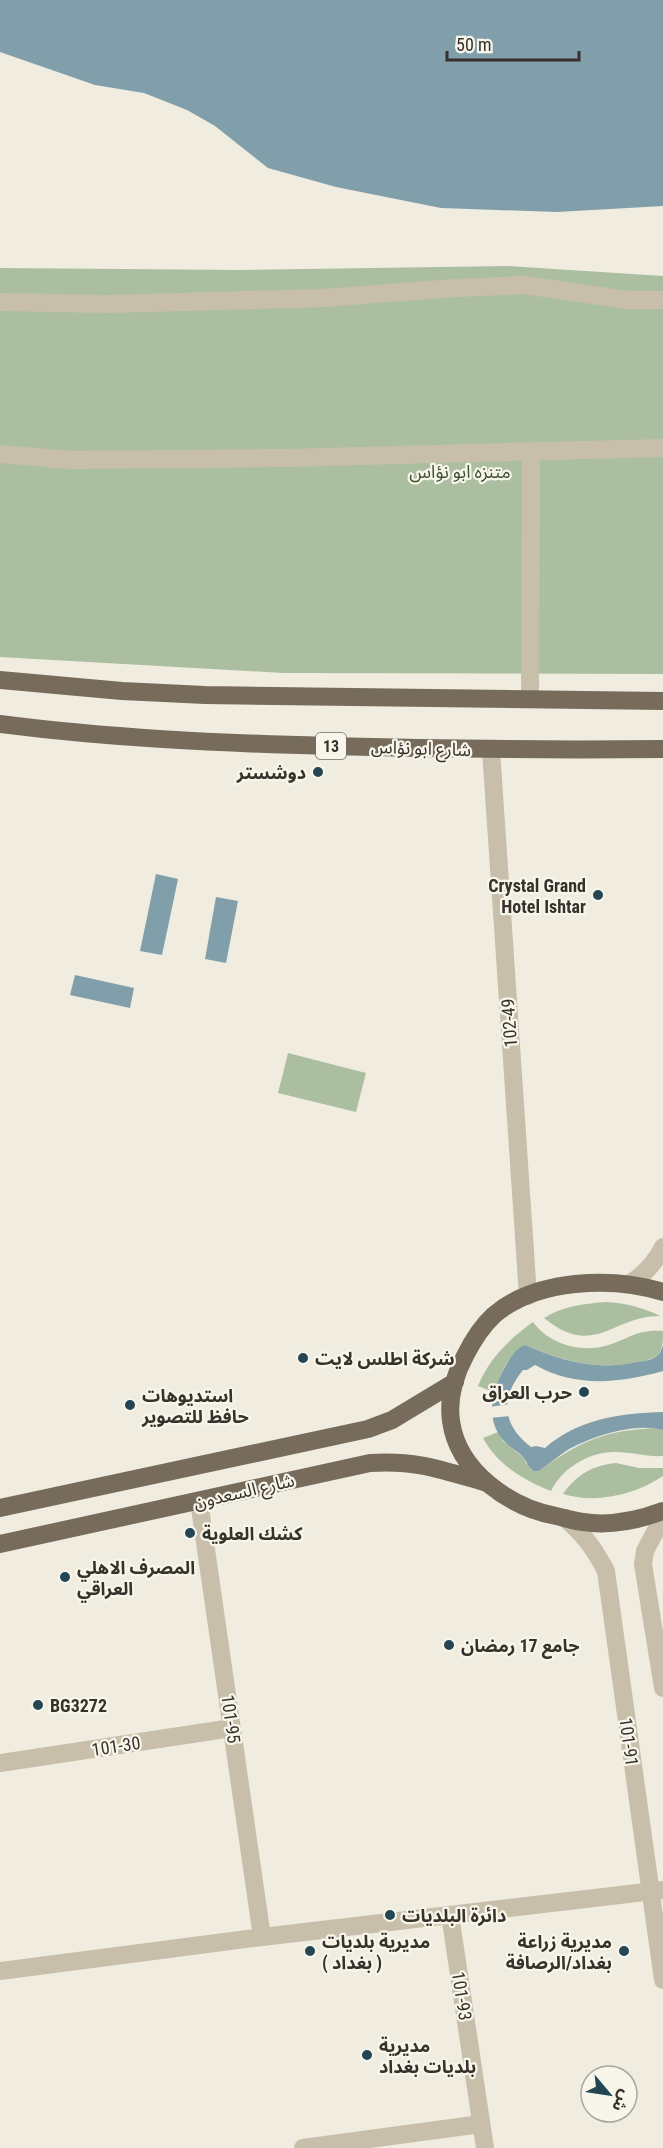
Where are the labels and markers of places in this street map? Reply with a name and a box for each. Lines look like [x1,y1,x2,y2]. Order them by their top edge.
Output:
place label: دوشستر [236,762,306,784]
marker: دوشستر [311,765,325,779]
place label: Crystal Grand Hotel Ishtar [488,875,586,917]
marker: Crystal Grand Hotel Ishtar [591,888,605,902]
place label: شركة اطلس لايت [315,1348,455,1370]
marker: شركة اطلس لايت [296,1351,310,1365]
place label: حرب العراق [482,1382,572,1404]
place label: استديوهات حافظ للتصوير [141,1385,249,1428]
marker: حرب العراق [577,1385,591,1399]
marker: استديوهات حافظ للتصوير [123,1398,137,1412]
place label: كشك العلوية [202,1523,303,1544]
marker: كشك العلوية [183,1526,197,1540]
place label: المصرف الاهلي العراقي [77,1557,195,1603]
marker: المصرف الاهلي العراقي [58,1570,72,1584]
place label: جامع 17 رمضان [461,1635,580,1659]
marker: جامع 17 رمضان [442,1638,456,1652]
place label: BG3272 [50,1695,107,1716]
marker: BG3272 [31,1698,45,1712]
place label: دائرة البلديات [402,1905,506,1927]
marker: دائرة البلديات [383,1908,397,1922]
place label: مديرية بلديات ( بغداد ) [322,1931,430,1974]
place label: مديرية زراعة بغداد/الرصافة [506,1931,612,1974]
marker: مديرية بلديات ( بغداد ) [303,1944,317,1958]
marker: مديرية زراعة بغداد/الرصافة [617,1944,631,1958]
place label: مديرية بلديات بغداد [379,2035,476,2077]
marker: مديرية بلديات بغداد [360,2048,374,2062]

